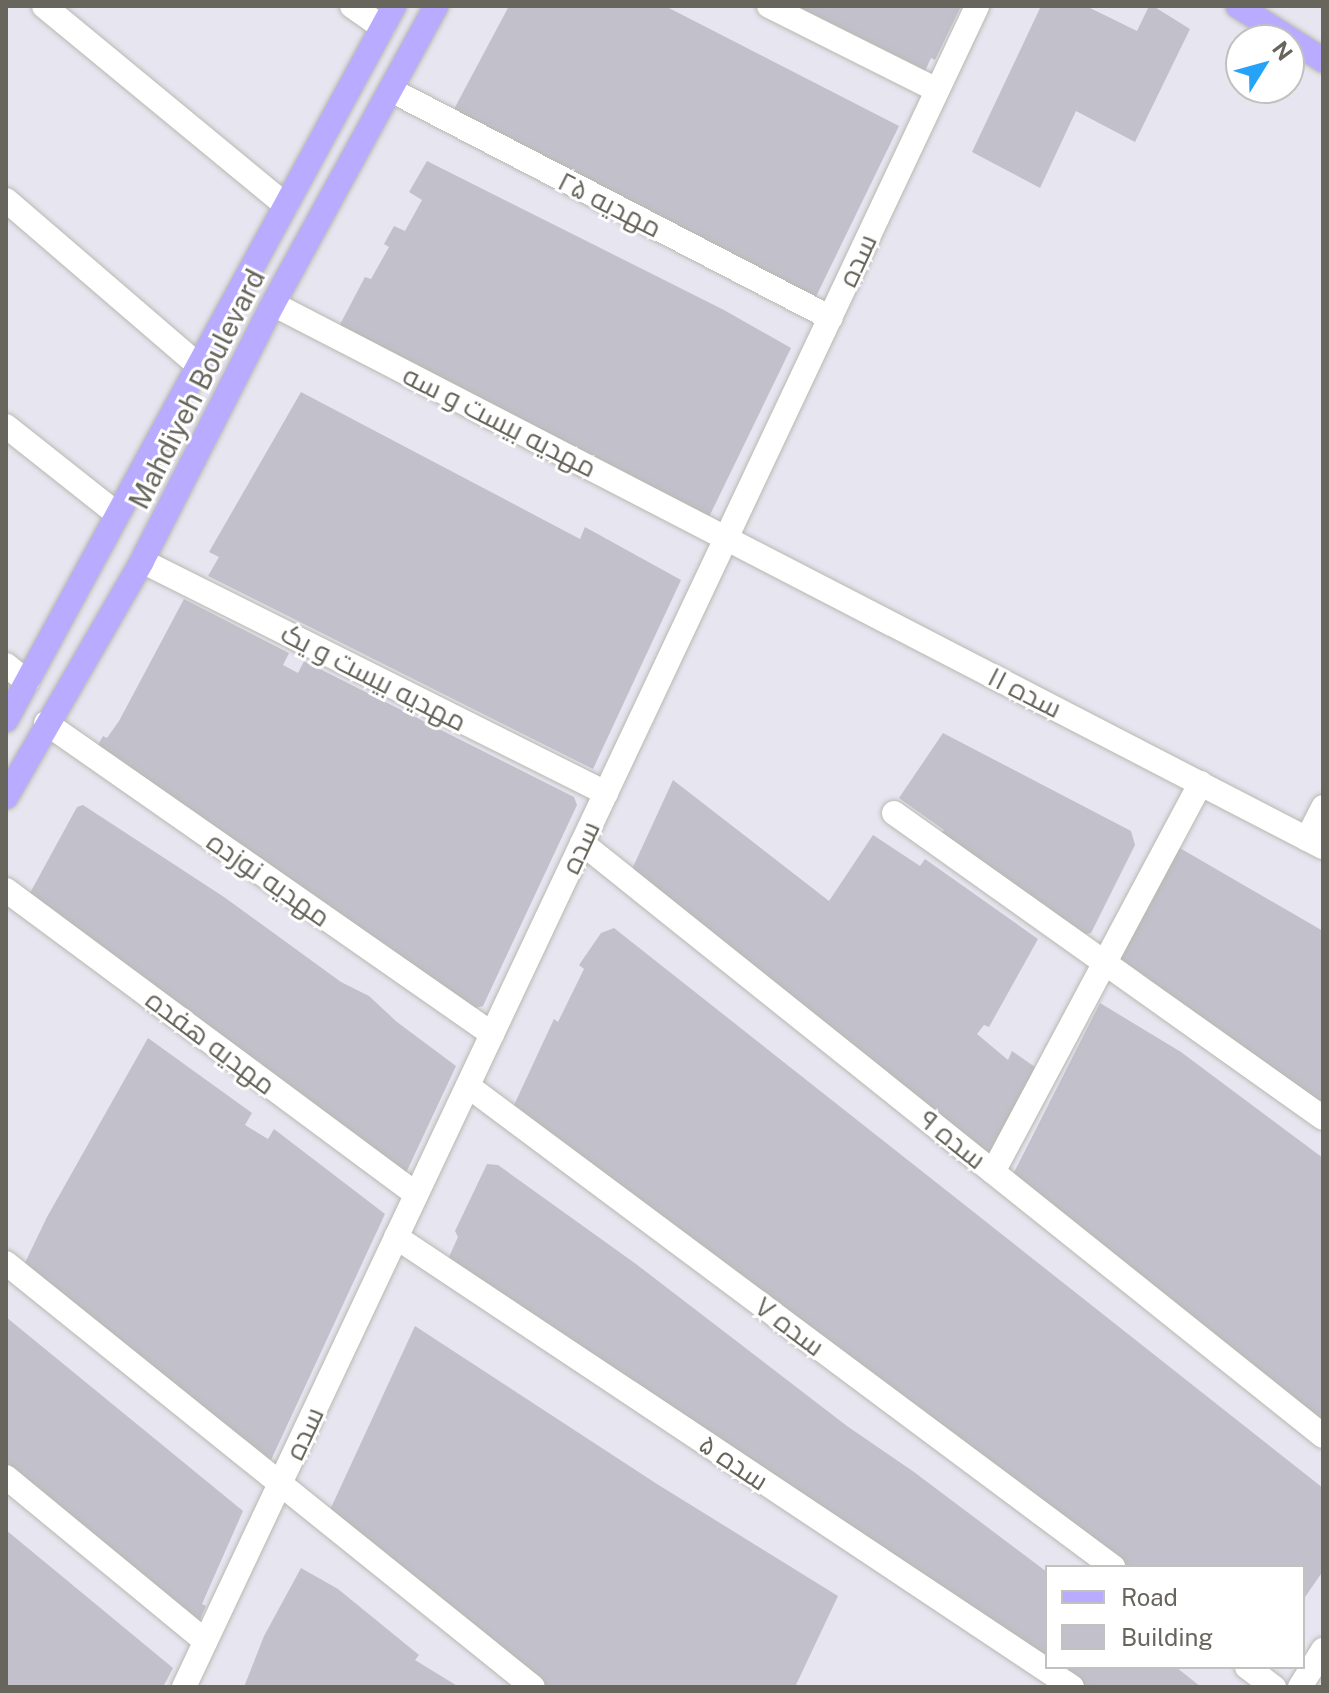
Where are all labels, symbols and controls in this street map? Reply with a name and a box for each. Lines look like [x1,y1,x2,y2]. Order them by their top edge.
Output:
north arrow [1225,24,1305,104]
text: N [1267,36,1298,65]
street label: مهدیه ۲۵ [553,164,667,244]
street label: سده [830,228,884,292]
street label: Mahdiyeh Boulevard [122,263,272,515]
street label: مهدیه بیست و سه [398,358,602,484]
street label: مهدیه بیست و یک [276,616,472,738]
street label: سده ۱۱ [982,659,1068,725]
street label: سده [553,815,607,879]
street label: مهدیه نوزده [201,824,337,934]
street label: مهدیه هفده [140,982,282,1102]
street label: سده ۹ [913,1102,993,1176]
street label: سده ۷ [748,1289,832,1363]
street label: سده [277,1401,331,1465]
street label: سده ۵ [693,1427,775,1497]
legend [1045,1565,1305,1669]
text: Road [1121,1583,1178,1611]
text: Building [1121,1623,1213,1651]

